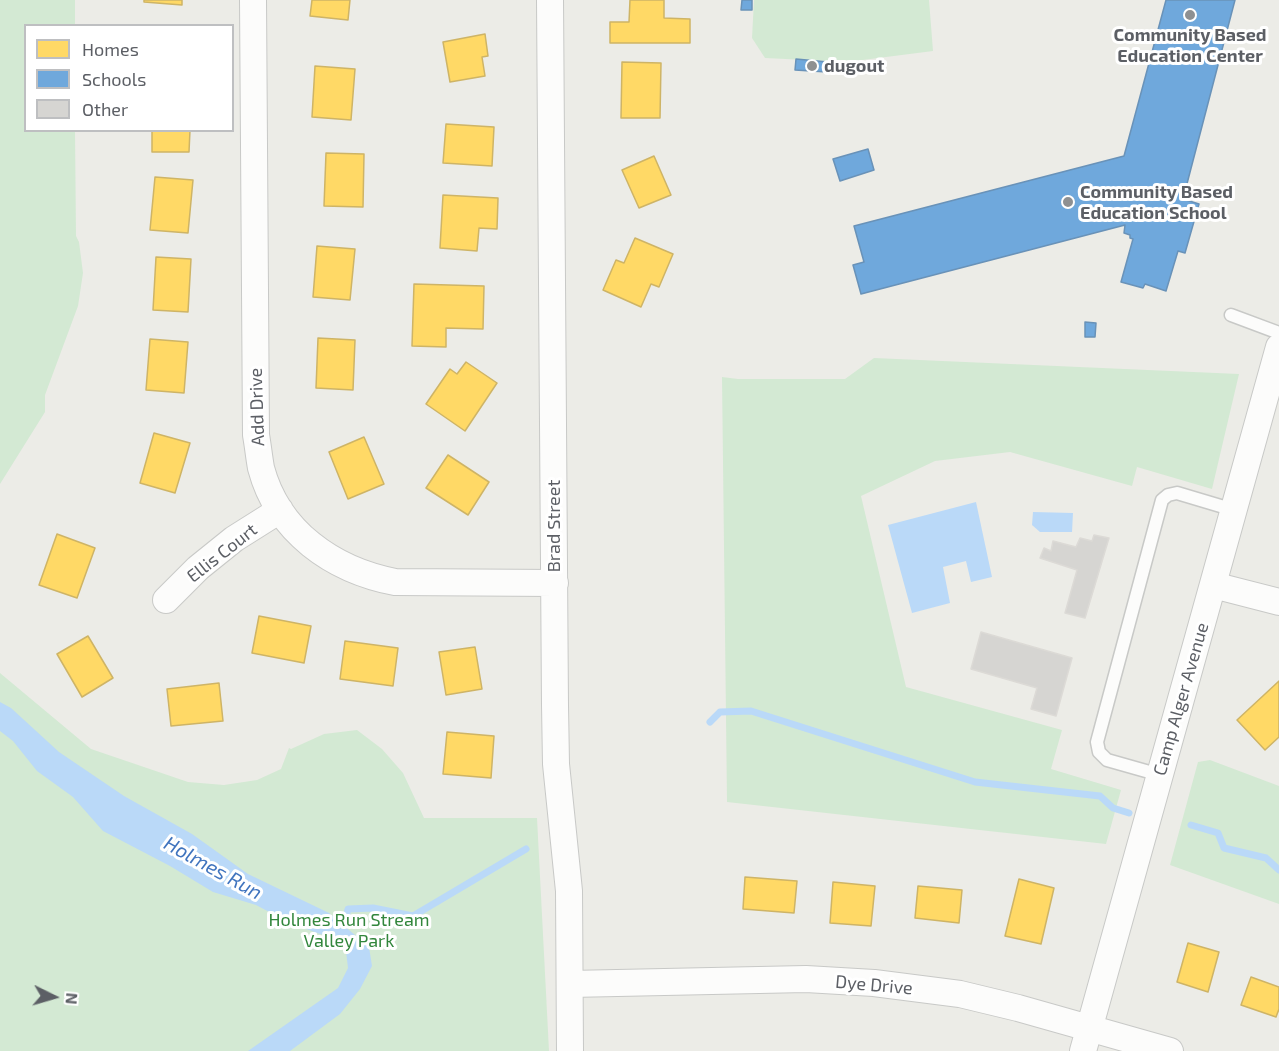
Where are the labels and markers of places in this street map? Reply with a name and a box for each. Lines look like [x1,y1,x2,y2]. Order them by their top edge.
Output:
marker: Community Based Education Center [1183,8,1197,22]
place label: Community Based Education Center [1113,24,1267,66]
place label: dugout [824,55,884,77]
marker: dugout [805,59,819,73]
place label: Community Based Education School [1080,181,1233,224]
marker: Community Based Education School [1061,195,1075,209]

